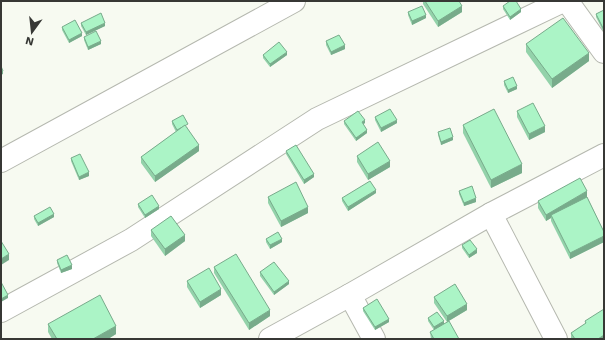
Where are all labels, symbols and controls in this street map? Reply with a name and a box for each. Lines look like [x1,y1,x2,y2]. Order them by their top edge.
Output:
north arrow [12,12,52,52]
text: N [24,34,35,49]

